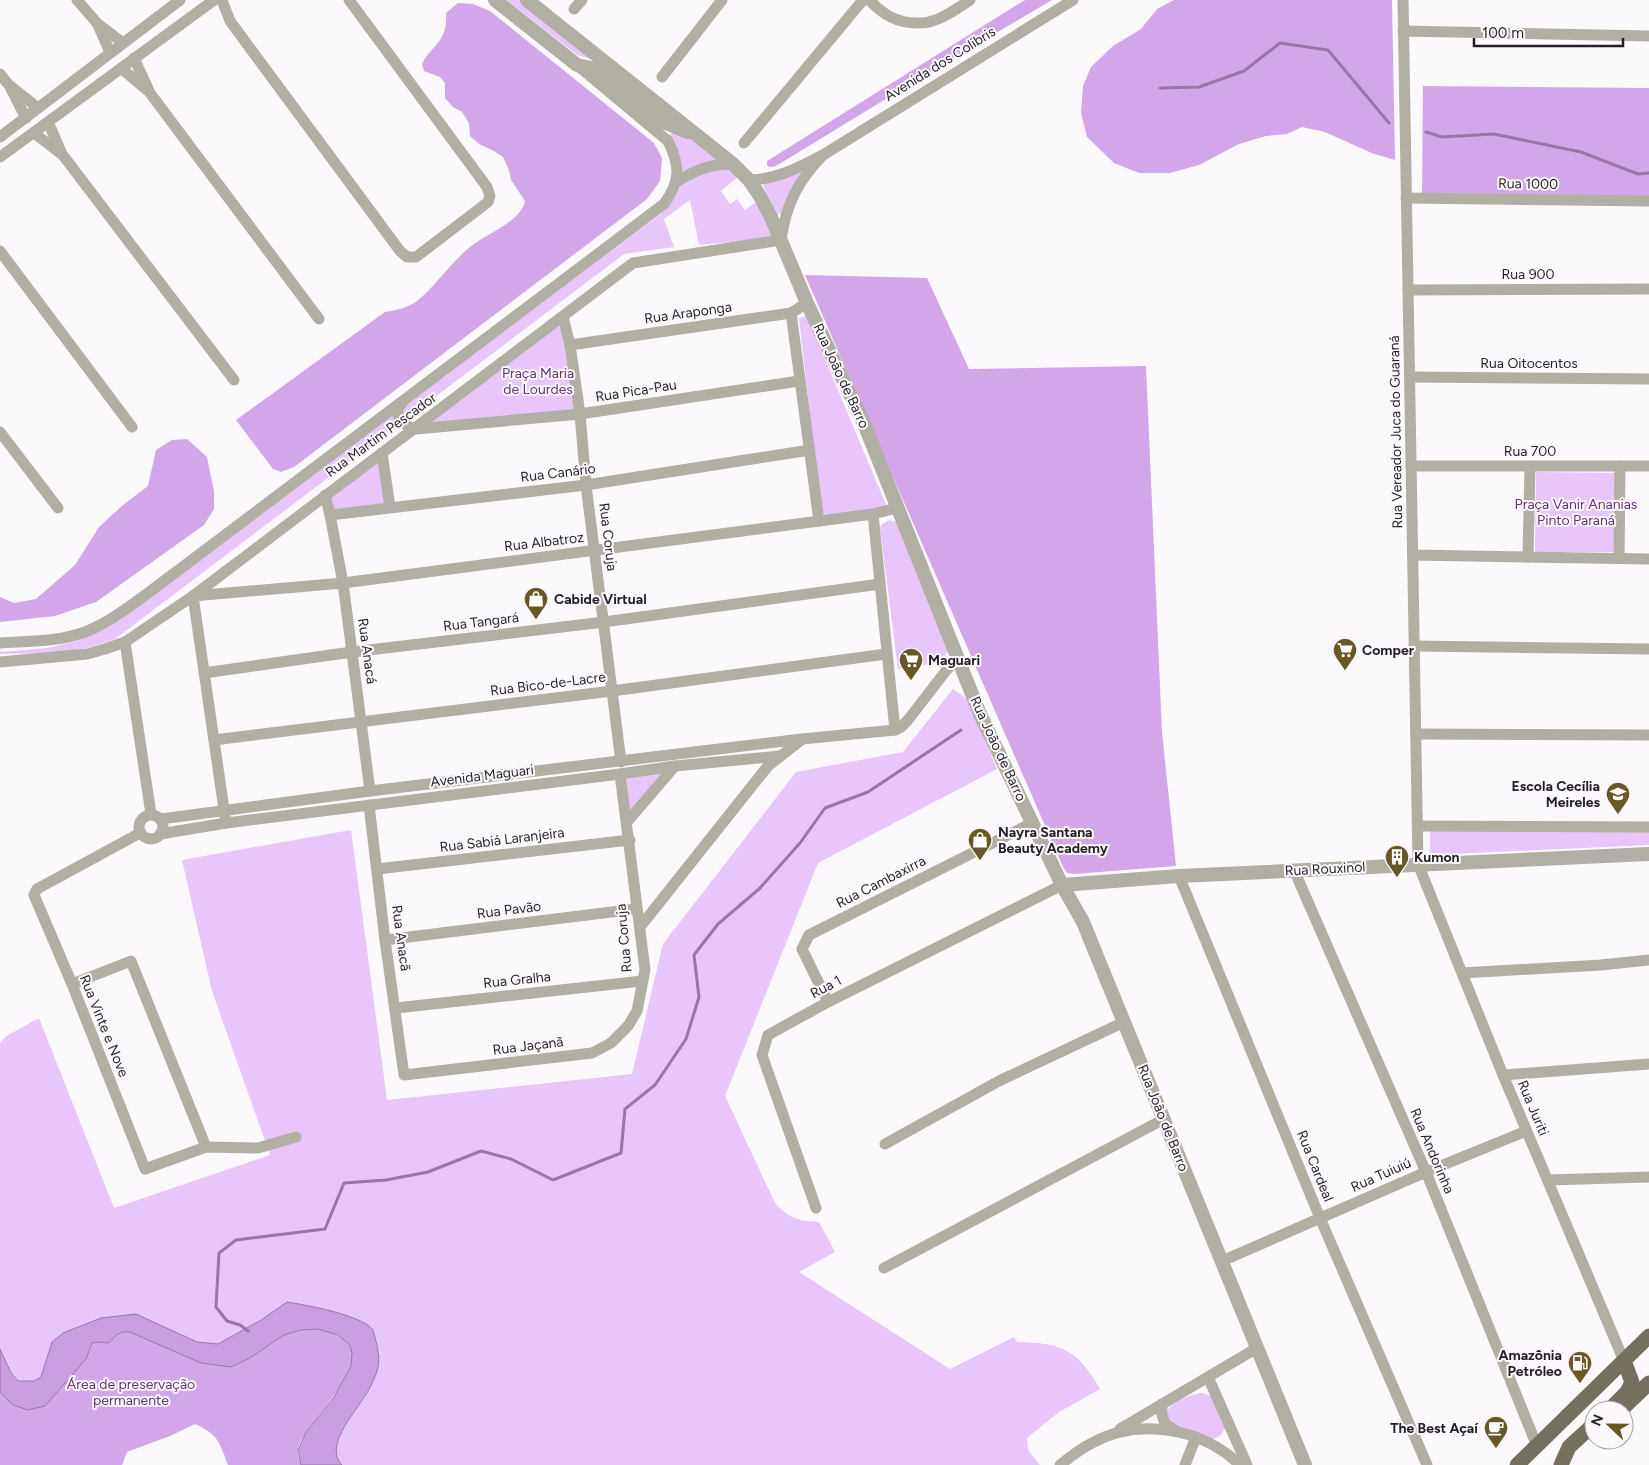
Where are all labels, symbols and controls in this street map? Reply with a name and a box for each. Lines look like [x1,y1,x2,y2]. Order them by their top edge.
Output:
scale bar [1474,15,1623,47]
street label: Avenida dos Colibris [881,23,999,105]
text: 100 m [1482,24,1524,42]
street label: Rua 1000 [1498,175,1558,193]
street label: Rua 900 [1501,266,1555,283]
street label: Rua Araponga [643,298,733,328]
street label: Rua João de Barro [809,321,873,431]
street label: Rua Vereador Juca do Guaraná [1386,335,1406,529]
street label: Rua Oitocentos [1480,355,1578,372]
park label: Praça Maria de Lourdes [502,365,574,398]
street label: Rua Pica-Pau [594,376,678,406]
street label: Rua Martim Pescador [322,389,440,481]
street label: Rua 700 [1504,443,1556,460]
street label: Rua Canário [520,460,596,486]
park label: Praça Vanir Ananias Pinto Paraná [1515,496,1637,529]
street label: Rua Coruja [595,502,621,572]
street label: Rua Albatroz [503,529,585,555]
shop icon: Cabide Virtual [523,586,549,620]
place label: Cabide Virtual [554,591,647,608]
street label: Rua Tangará [442,609,520,635]
street label: Rua Anacá [354,617,380,685]
supermarket icon: Comper [1332,637,1358,671]
place label: Comper [1362,642,1415,659]
supermarket icon: Maguari [898,647,924,681]
place label: Maguari [928,652,980,669]
street label: Rua Bico-de-Lacre [489,668,607,700]
street label: Rua João de Barro [966,694,1030,804]
street label: Avenida Maguari [429,761,535,791]
place label: Escola Cecília Meireles [1511,778,1600,811]
school or university icon: Escola Cecília Meireles [1605,781,1631,815]
street label: Rua Sabiá Laranjeira [439,824,565,856]
place label: Nayra Santana Beauty Academy [998,824,1109,857]
shop icon: Nayra Santana Beauty Academy [967,827,993,861]
building icon: Kumon [1384,844,1410,878]
place label: Kumon [1414,849,1460,866]
street label: Rua Cambaxirra [833,852,929,912]
street label: Rua Rouxinol [1284,858,1366,880]
street label: Rua Pavão [476,898,542,922]
street label: Rua Coruja [613,903,635,973]
street label: Rua Anacã [388,904,414,972]
street label: Rua Gralha [482,968,552,992]
street label: Rua Vinte e Nove [76,972,132,1080]
street label: Rua 1 [807,972,845,1002]
street label: Rua Jaçanã [492,1033,564,1059]
street label: Rua João de Barro [1134,1062,1192,1174]
street label: Rua Juriti [1514,1078,1552,1138]
street label: Rua Andorinha [1406,1106,1458,1196]
street label: Rua Cardeal [1293,1128,1337,1204]
street label: Rua Tuiuiú [1348,1154,1414,1196]
place label: Amazônia Petróleo [1498,1347,1562,1380]
fuel station icon: Amazônia Petróleo [1567,1350,1593,1384]
park label: Área de preservação permanente [67,1376,195,1409]
north arrow [1584,1400,1634,1450]
text: N [1588,1412,1607,1429]
cafe icon: The Best Açaí [1483,1415,1509,1449]
place label: The Best Açaí [1390,1420,1479,1437]

